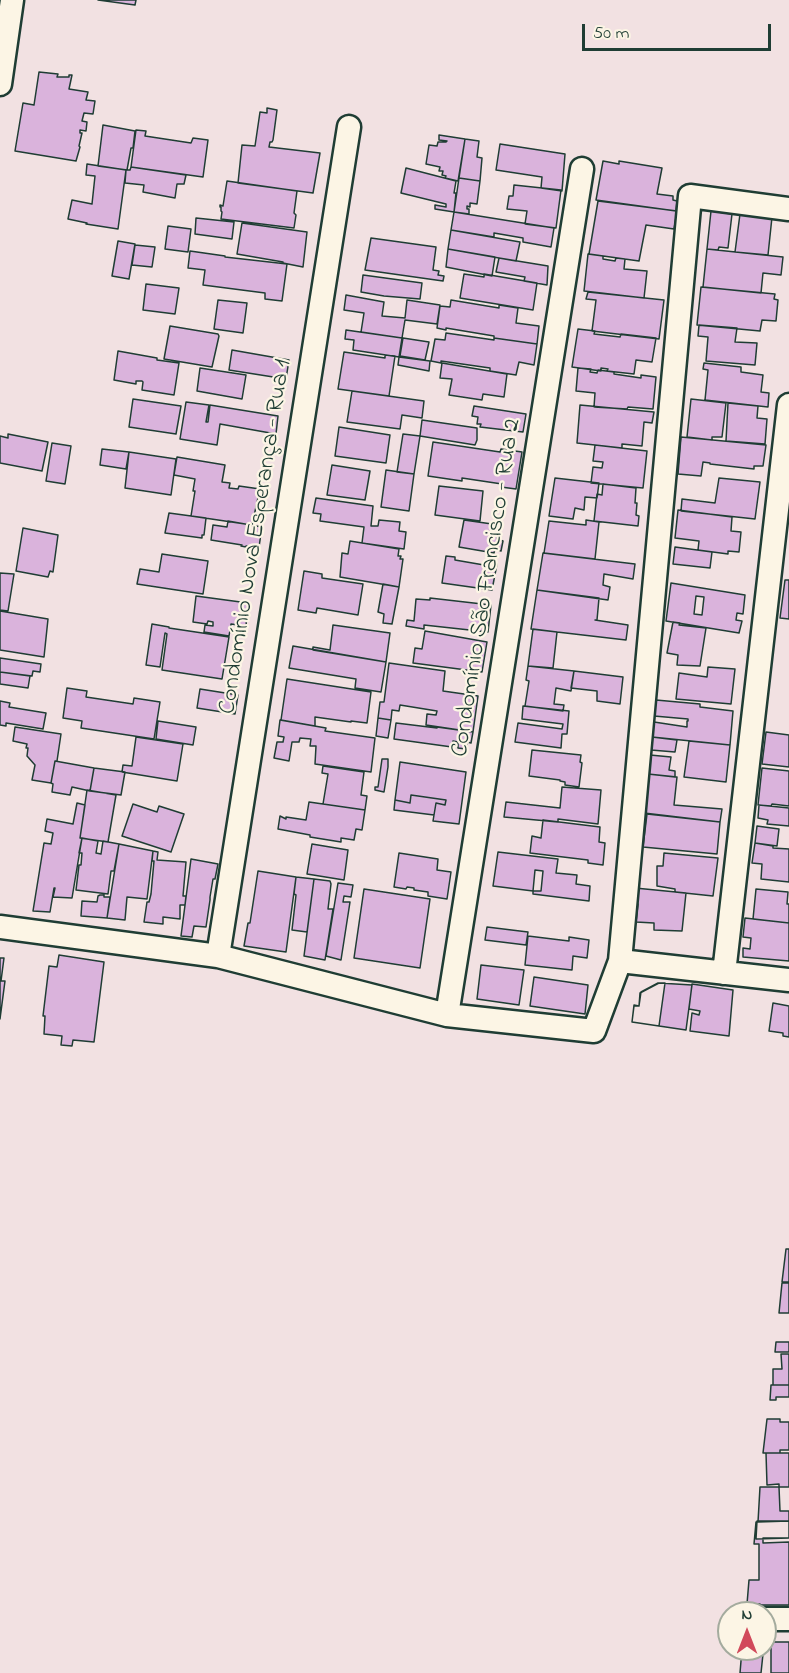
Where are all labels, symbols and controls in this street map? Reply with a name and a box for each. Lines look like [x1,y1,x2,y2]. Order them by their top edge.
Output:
scale bar [585,12,774,50]
text: 50 m [593,21,630,47]
street label: Condomínio Nova Esperança - Rua 1 [215,358,299,716]
street label: Condomínio São Francisco - Rua 2 [447,417,529,759]
north arrow [717,1601,777,1661]
text: N [742,1603,752,1627]

